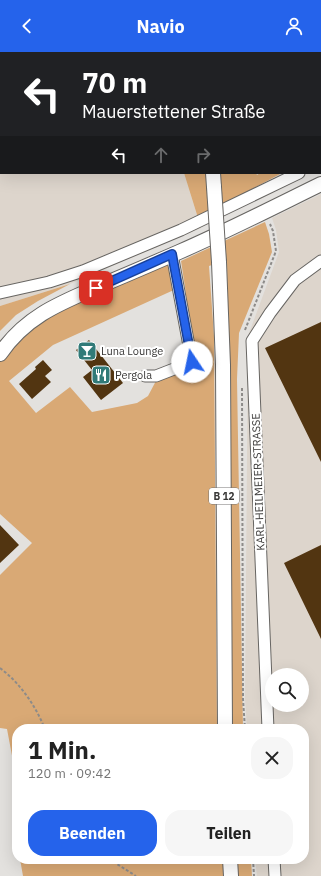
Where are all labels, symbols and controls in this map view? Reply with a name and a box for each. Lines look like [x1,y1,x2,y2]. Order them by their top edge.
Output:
icon: back [16,15,38,37]
text: Navio [136,15,185,38]
icon: person [283,15,305,37]
text: 70 m [82,64,147,101]
icon: left [16,68,68,120]
text: Mauerstettener Straße [82,100,265,123]
icon: left [108,144,130,166]
icon: ahead [150,144,172,166]
icon: right [192,144,214,166]
pin [79,271,113,305]
icon: arrive [85,277,107,299]
bar icon: Luna Lounge [76,340,98,362]
position arrow [171,341,213,383]
place label: Luna Lounge [101,344,163,358]
restaurant icon: Pergola [90,364,112,386]
place label: Pergola [115,368,152,382]
street label: KARL-HEILMEIER-STRASSE [249,413,267,551]
road number: B 12 [209,488,239,504]
map controls [265,668,309,712]
button: search [265,668,309,712]
text: 1 Min. [28,734,96,766]
button: close [251,737,293,779]
text: 120 m · 09:42 [28,765,111,782]
button: Beenden [28,810,157,856]
button: Teilen [165,810,293,856]

